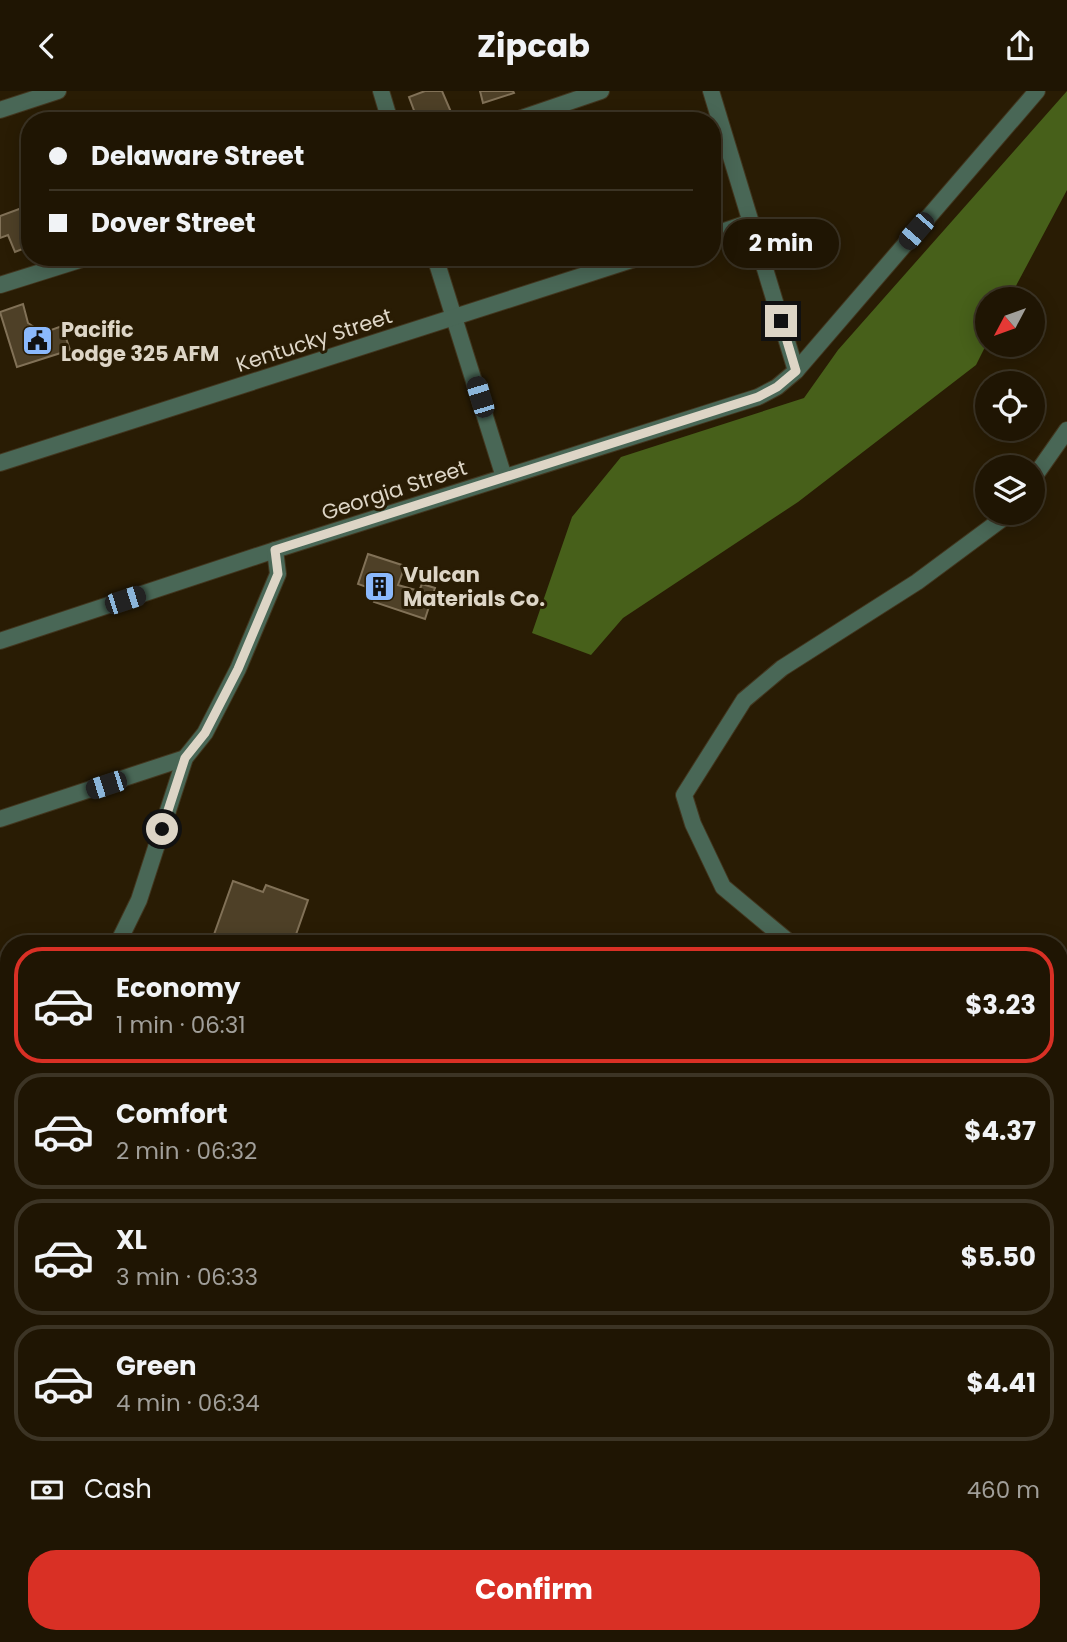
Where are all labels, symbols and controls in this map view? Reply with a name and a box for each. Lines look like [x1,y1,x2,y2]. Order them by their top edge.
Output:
text: Zipcab [477,23,590,68]
icon: back [28,27,66,65]
icon: share [1001,27,1039,65]
text: Delaware Street [91,138,304,174]
text: Dover Street [91,205,256,241]
car [895,208,938,254]
callout: 2 min [723,219,839,268]
text: 2 min [749,227,813,259]
north arrow [975,287,1045,357]
map controls [975,287,1045,525]
street label: Kentucky Street [232,301,396,379]
route end [765,305,797,337]
place label: Pacific Lodge 325 AFM [61,315,219,368]
public building icon: Pacific Lodge 325 AFM [21,324,55,358]
button: locate [975,371,1045,441]
car [464,374,497,420]
street label: Georgia Street [318,453,470,527]
button: layers [975,455,1045,525]
place label: Vulcan Materials Co. [403,560,545,613]
building icon: Vulcan Materials Co. [363,569,397,603]
car [102,584,149,616]
car [83,769,130,801]
route start [146,813,178,845]
text: Economy [116,970,240,1006]
icon: car [32,974,95,1037]
text: $3.23 [965,987,1036,1023]
text: 1 min · 06:31 [116,1009,246,1041]
text: Comfort [116,1096,228,1132]
icon: car [32,1100,95,1163]
text: $4.37 [964,1113,1036,1149]
text: 2 min · 06:32 [116,1135,257,1167]
text: XL [116,1222,147,1258]
icon: car [32,1226,95,1289]
text: $5.50 [961,1239,1036,1275]
text: 3 min · 06:33 [116,1261,258,1293]
text: Green [116,1348,197,1384]
icon: car [32,1352,95,1415]
text: $4.41 [967,1365,1036,1401]
text: 4 min · 06:34 [116,1387,260,1419]
icon: cash [28,1471,66,1509]
text: Cash [84,1471,152,1507]
text: 460 m [967,1474,1040,1506]
button: Confirm [28,1550,1040,1630]

